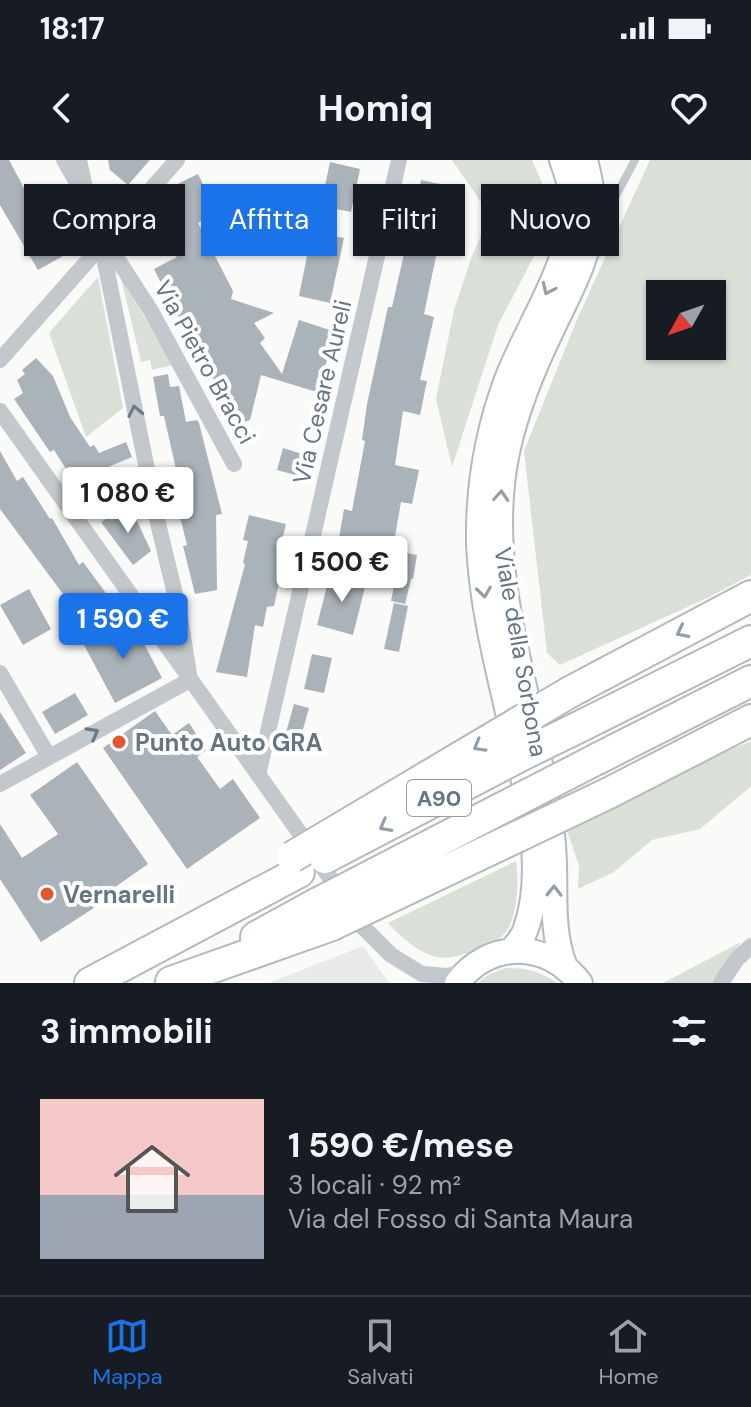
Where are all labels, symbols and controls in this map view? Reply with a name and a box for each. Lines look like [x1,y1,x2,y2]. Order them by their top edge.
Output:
text: 18:17 [40,9,105,48]
text: Homiq [318,85,433,132]
icon: back [40,86,84,130]
icon: heart [667,86,711,130]
chip: Compra [24,184,185,256]
chip: Affitta [201,184,337,256]
chip: Filtri [353,184,465,256]
chip: Nuovo [481,184,619,256]
street label: Via Pietro Bracci [147,275,263,449]
north arrow [646,280,726,360]
map controls [646,280,726,360]
one-way arrow [542,281,558,295]
street label: Via Cesare Aureli [286,297,358,487]
one-way arrow [128,405,145,418]
pin: 1 080 € [54,467,202,535]
text: 1 080 € [80,476,176,510]
one-way arrow [492,489,509,502]
pin: 1 500 € [268,536,416,604]
text: 1 500 € [294,545,390,579]
street label: Viale della Sorbona [487,545,555,759]
one-way arrow [475,585,492,599]
pin: 1 590 € [49,593,197,661]
text: 1 590 € [77,602,169,636]
one-way arrow [675,622,690,637]
place label: Punto Auto GRA [135,727,322,758]
one-way arrow [85,728,99,743]
marker: Punto Auto GRA [110,733,128,751]
one-way arrow [473,736,487,752]
road number: A90 [407,780,471,816]
one-way arrow [379,817,394,832]
place label: Vernarelli [63,879,175,910]
one-way arrow [546,884,563,897]
marker: Vernarelli [38,885,56,903]
text: 3 immobili [40,1009,213,1054]
icon: filters [667,1009,711,1053]
text: 1 590 €/mese [288,1123,514,1168]
icon: home [104,1131,200,1227]
text: 3 locali · 92 m² [288,1168,461,1202]
text: Via del Fosso di Santa Maura [288,1202,633,1236]
tab: Mappa [92,1314,162,1391]
tab: Salvati [347,1314,414,1391]
tab: Home [598,1314,659,1391]

